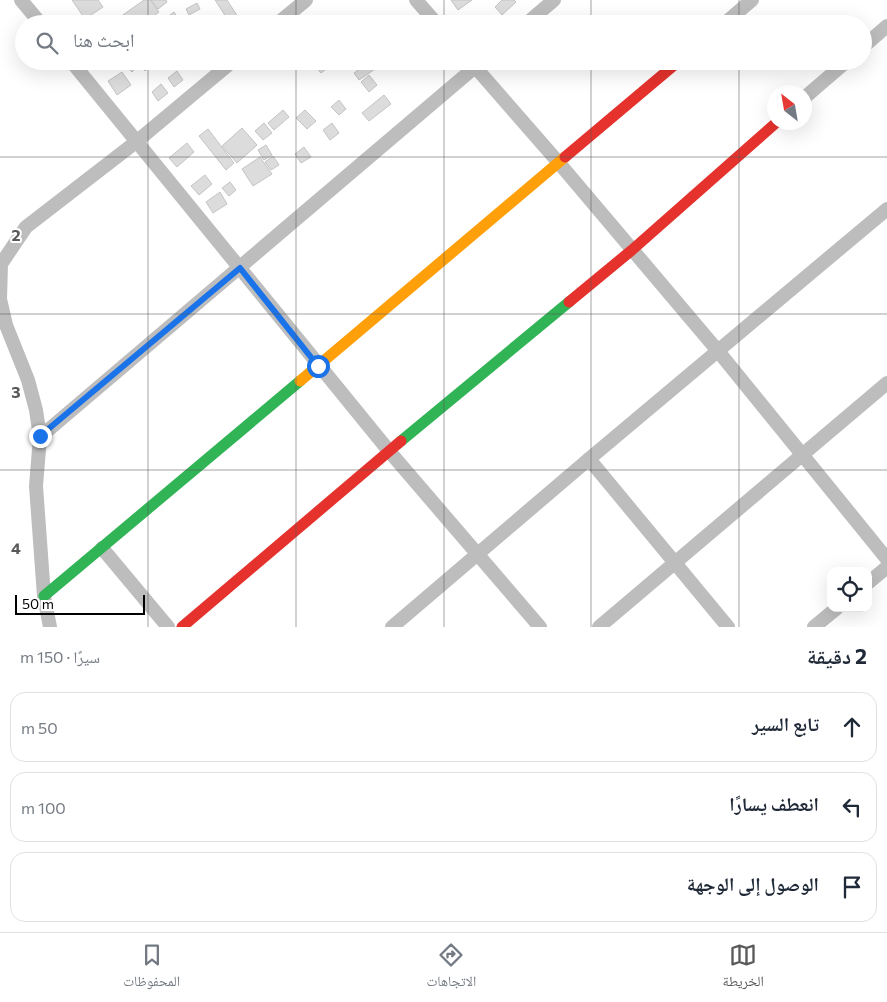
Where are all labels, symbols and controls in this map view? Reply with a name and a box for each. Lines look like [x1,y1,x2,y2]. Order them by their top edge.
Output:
search box [15,15,872,70]
text: ابحث هنا [73,28,135,51]
icon: search [33,29,61,57]
north arrow [767,85,812,130]
text: 2 [11,225,21,244]
route start [307,355,330,378]
text: 3 [11,382,21,401]
route end [29,425,52,448]
text: 4 [11,538,21,557]
map controls [827,567,872,612]
button: locate [827,567,872,612]
scale bar [15,592,145,615]
text: 50 m [22,595,54,612]
text: 2 دقيقة [807,643,867,668]
text: سيرًا · 150 m [20,647,100,666]
text: تابع السير [752,712,819,735]
icon: ahead [838,713,866,741]
text: 50 m [21,718,58,737]
text: انعطف يسارًا [729,792,819,815]
icon: left [838,793,866,821]
text: 100 m [21,798,66,817]
text: الوصول إلى الوجهة [687,872,819,895]
icon: arrive [838,873,866,901]
tab: المحفوظات [123,941,180,995]
tab: الاتجاهات [427,941,476,995]
tab: الخريطة [723,941,764,995]

